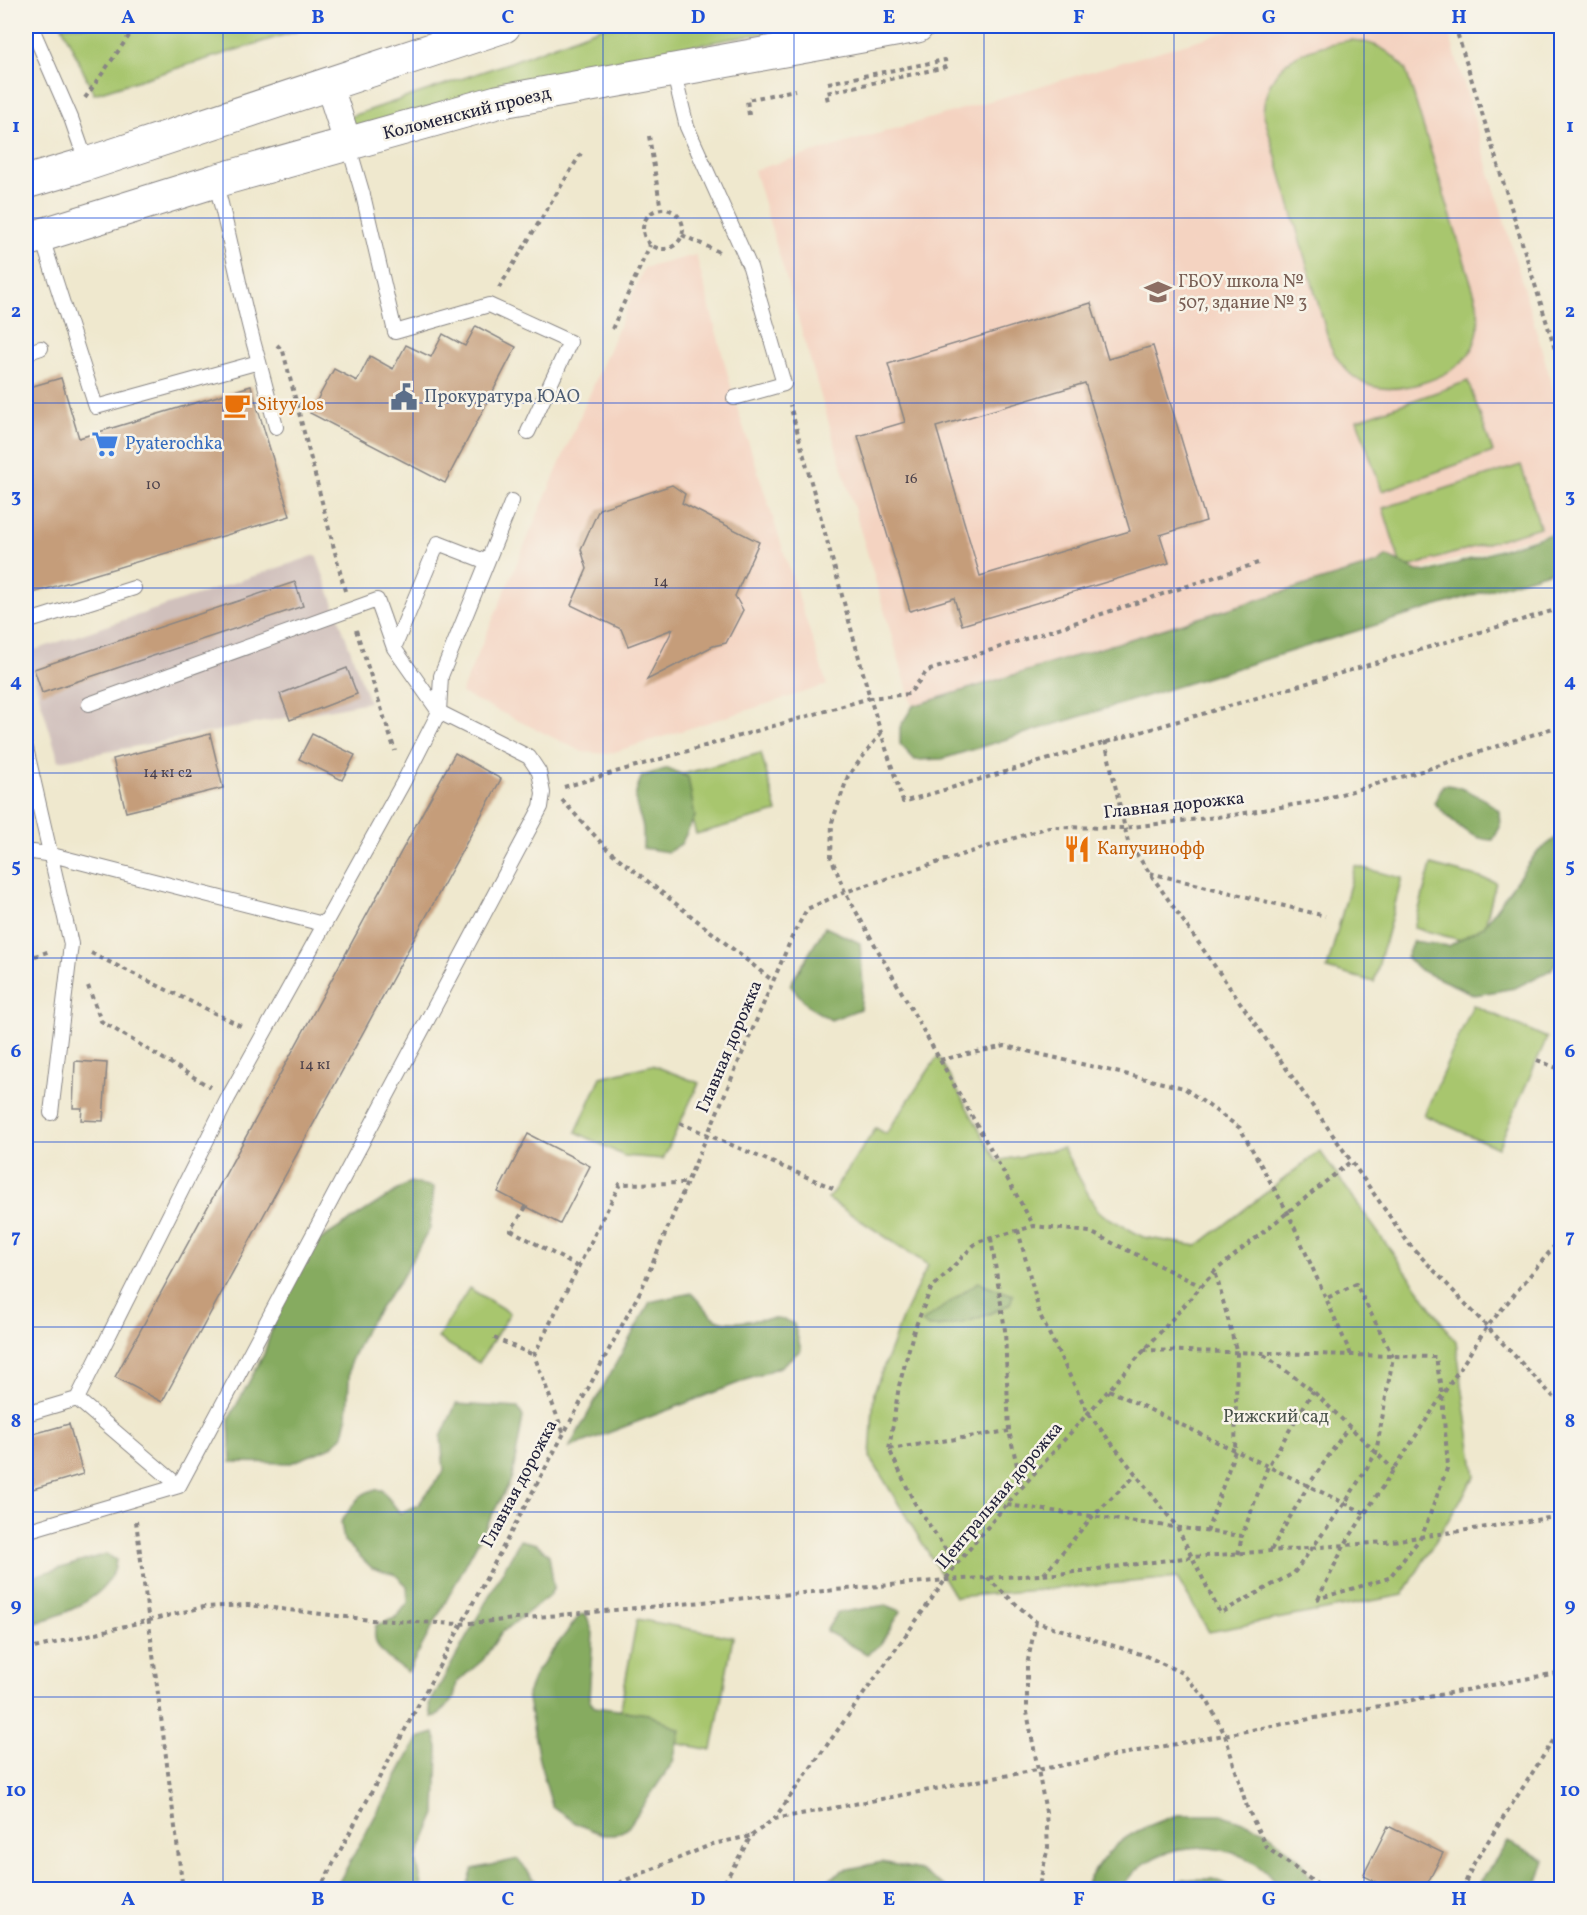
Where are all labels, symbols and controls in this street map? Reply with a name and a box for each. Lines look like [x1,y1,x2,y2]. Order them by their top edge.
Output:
text: A [121,4,135,32]
text: B [311,4,325,32]
text: C [502,4,515,32]
text: D [691,4,705,32]
text: E [883,4,895,32]
text: F [1073,4,1085,32]
text: G [1262,4,1276,32]
text: H [1451,4,1467,32]
street label: Коломенский проезд [381,81,553,147]
text: 1 [12,113,20,141]
text: 1 [1566,113,1574,141]
place label: ГБОУ школа № 507, здание № 3 [1178,270,1307,316]
school or university icon: ГБОУ школа № 507, здание № 3 [1143,277,1173,307]
text: 2 [11,298,21,326]
text: 2 [1565,298,1575,326]
public building icon: Прокуратура ЮАО [389,382,419,412]
place label: Прокуратура ЮАО [424,385,580,410]
cafe icon: Sityy los [222,390,252,420]
place label: Sityy los [257,393,324,418]
supermarket icon: Pyaterochka [90,429,120,459]
place label: Pyaterochka [125,432,223,457]
house number: 16 [904,469,918,490]
house number: 10 [146,475,160,496]
text: 3 [11,483,21,511]
text: 3 [1565,483,1575,511]
house number: 14 [654,572,668,593]
text: 4 [10,668,22,696]
text: 4 [1564,668,1576,696]
house number: 14 к1 с2 [143,763,193,784]
street label: Главная дорожка [1102,786,1246,826]
restaurant icon: Капучинофф [1062,834,1092,864]
place label: Капучинофф [1097,837,1205,862]
text: 5 [11,853,21,881]
text: 5 [1565,853,1575,881]
street label: Главная дорожка [691,977,769,1117]
text: 6 [11,1038,22,1066]
text: 6 [1565,1038,1576,1066]
house number: 14 к1 [299,1055,331,1076]
text: 7 [11,1223,21,1251]
text: 7 [1565,1223,1575,1251]
park label: Рижский сад [1223,1405,1329,1430]
text: 8 [11,1408,21,1436]
text: 8 [1565,1408,1575,1436]
street label: Главная дорожка [476,1416,564,1552]
street label: Центральная дорожка [931,1417,1069,1575]
text: 9 [10,1592,22,1620]
text: 9 [1564,1592,1576,1620]
text: 10 [6,1777,26,1805]
text: 10 [1560,1777,1580,1805]
text: A [121,1886,135,1914]
text: B [311,1886,325,1914]
text: C [502,1886,515,1914]
text: D [691,1886,705,1914]
text: E [883,1886,895,1914]
text: F [1073,1886,1085,1914]
text: G [1262,1886,1276,1914]
text: H [1451,1886,1467,1914]

